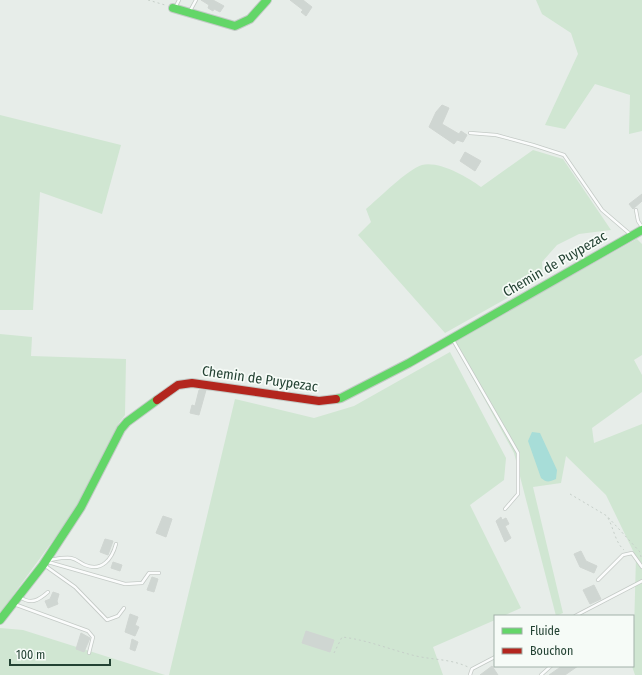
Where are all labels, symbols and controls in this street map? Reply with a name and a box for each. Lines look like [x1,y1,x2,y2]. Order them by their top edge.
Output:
street label: Chemin de Puypezac [500,227,610,301]
street label: Chemin de Puypezac [201,362,319,396]
legend [494,615,634,667]
text: Fluide [530,624,560,638]
scale bar [10,641,110,667]
text: Bouchon [530,644,573,658]
text: 100 m [16,648,45,662]

